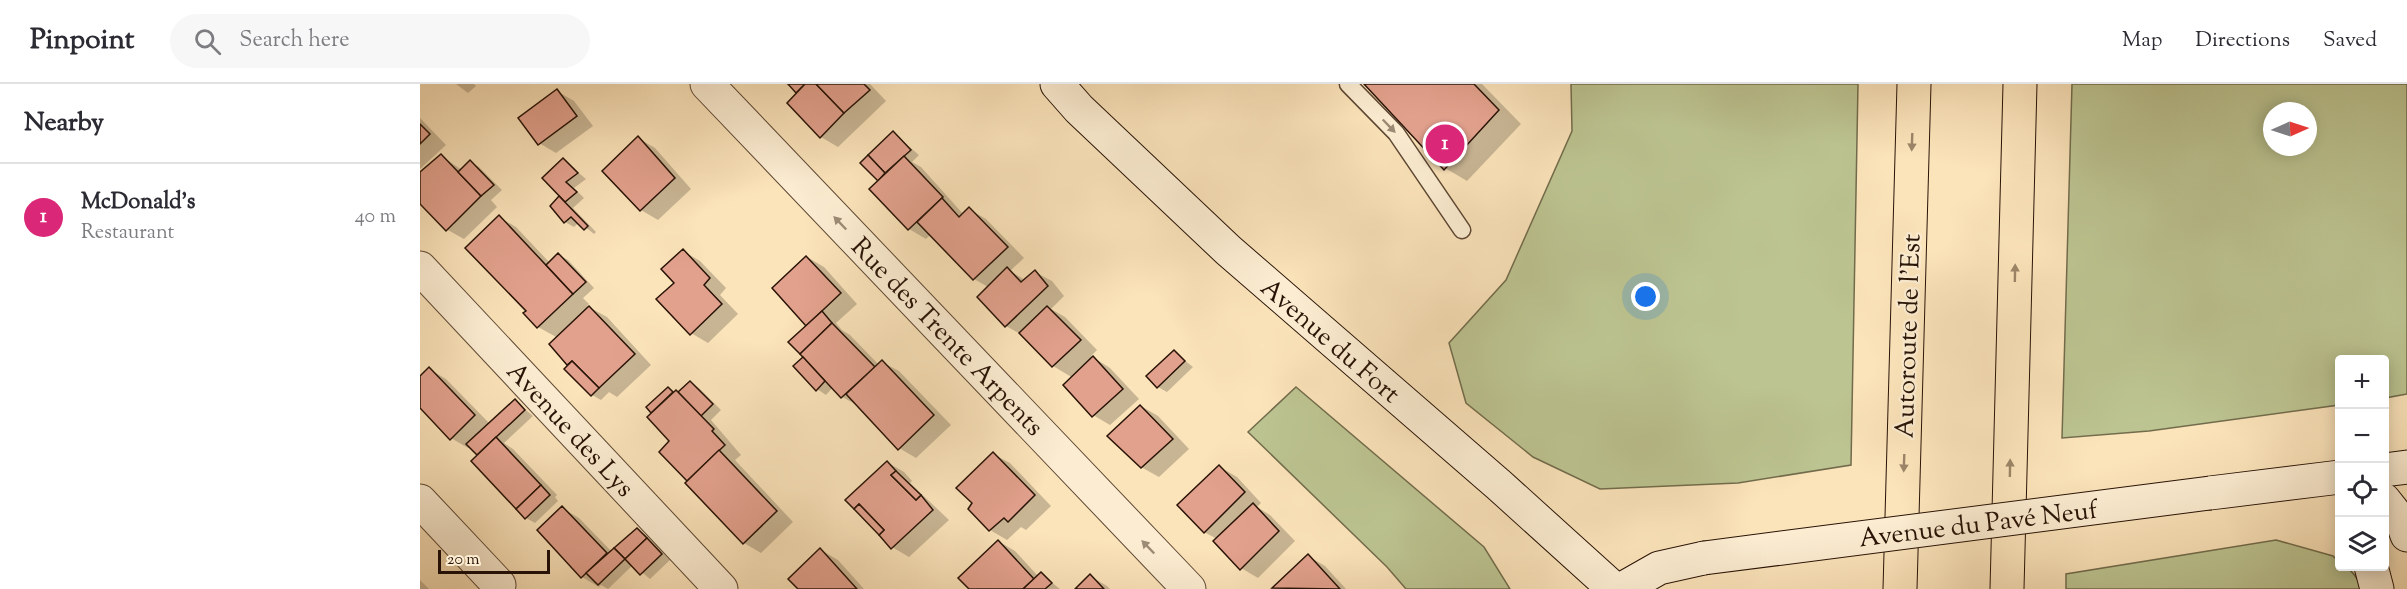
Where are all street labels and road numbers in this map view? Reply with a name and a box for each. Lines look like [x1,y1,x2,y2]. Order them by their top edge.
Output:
street label: Rue des Trente Arpents [841,230,1051,445]
street label: Autoroute de l’Est [1887,233,1932,439]
street label: Avenue du Fort [1251,271,1407,413]
street label: Avenue des Lys [497,355,642,507]
street label: Avenue du Pavé Neuf [1857,492,2101,558]

